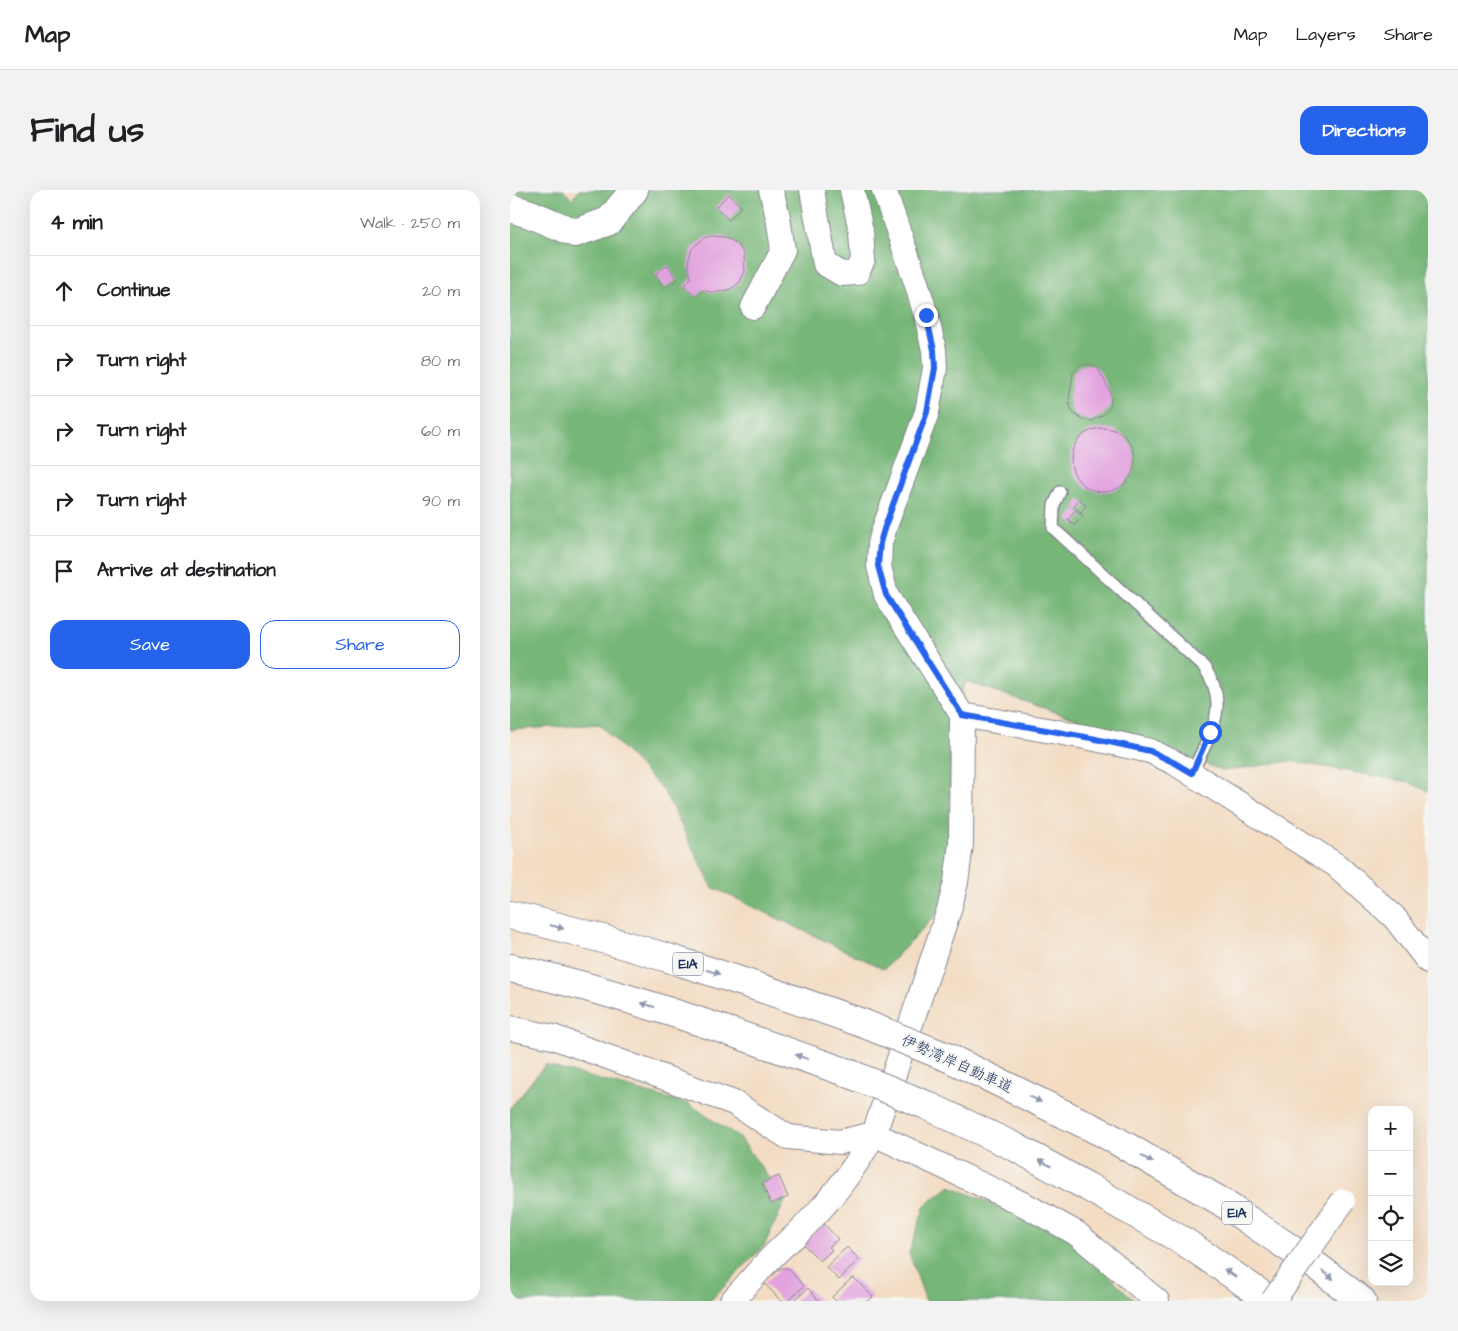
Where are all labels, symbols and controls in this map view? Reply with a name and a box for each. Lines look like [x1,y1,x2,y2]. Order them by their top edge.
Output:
text: Map [25,18,70,52]
text: Map [1233,22,1267,47]
text: Layers [1295,22,1356,47]
text: Share [1384,22,1433,47]
text: Find us [30,106,144,155]
button: Directions [1300,106,1428,155]
text: 4 min [50,208,103,237]
text: Walk · 250 m [360,212,460,234]
icon: ahead [50,277,78,305]
text: Continue [97,277,171,304]
text: 20 m [422,280,460,302]
route end [915,304,938,327]
icon: right [50,347,78,375]
text: Turn right [97,347,186,374]
text: 80 m [421,350,460,372]
icon: right [50,417,78,445]
text: Turn right [97,417,186,444]
text: 60 m [421,420,460,442]
icon: right [50,487,78,515]
text: Turn right [97,487,186,514]
text: 90 m [422,490,460,512]
icon: arrive [50,557,78,585]
text: Arrive at destination [97,557,276,584]
button: Save [50,620,250,669]
button: Share [260,620,460,669]
route start [1199,721,1222,744]
one-way arrow [550,923,565,931]
road number: E1A [673,952,703,976]
one-way arrow [706,969,721,976]
one-way arrow [640,1001,655,1009]
street label: 伊勢湾岸自動車道 [898,1030,1016,1098]
one-way arrow [794,1053,809,1061]
one-way arrow [1028,1095,1042,1103]
map controls [1368,1106,1413,1286]
button: + [1368,1106,1413,1151]
button: − [1368,1151,1413,1196]
one-way arrow [1141,1154,1154,1163]
one-way arrow [1038,1159,1052,1168]
button: locate [1368,1196,1413,1241]
road number: E1A [1222,1201,1252,1224]
button: layers [1368,1241,1413,1286]
one-way arrow [1224,1269,1237,1278]
one-way arrow [1321,1270,1335,1280]

